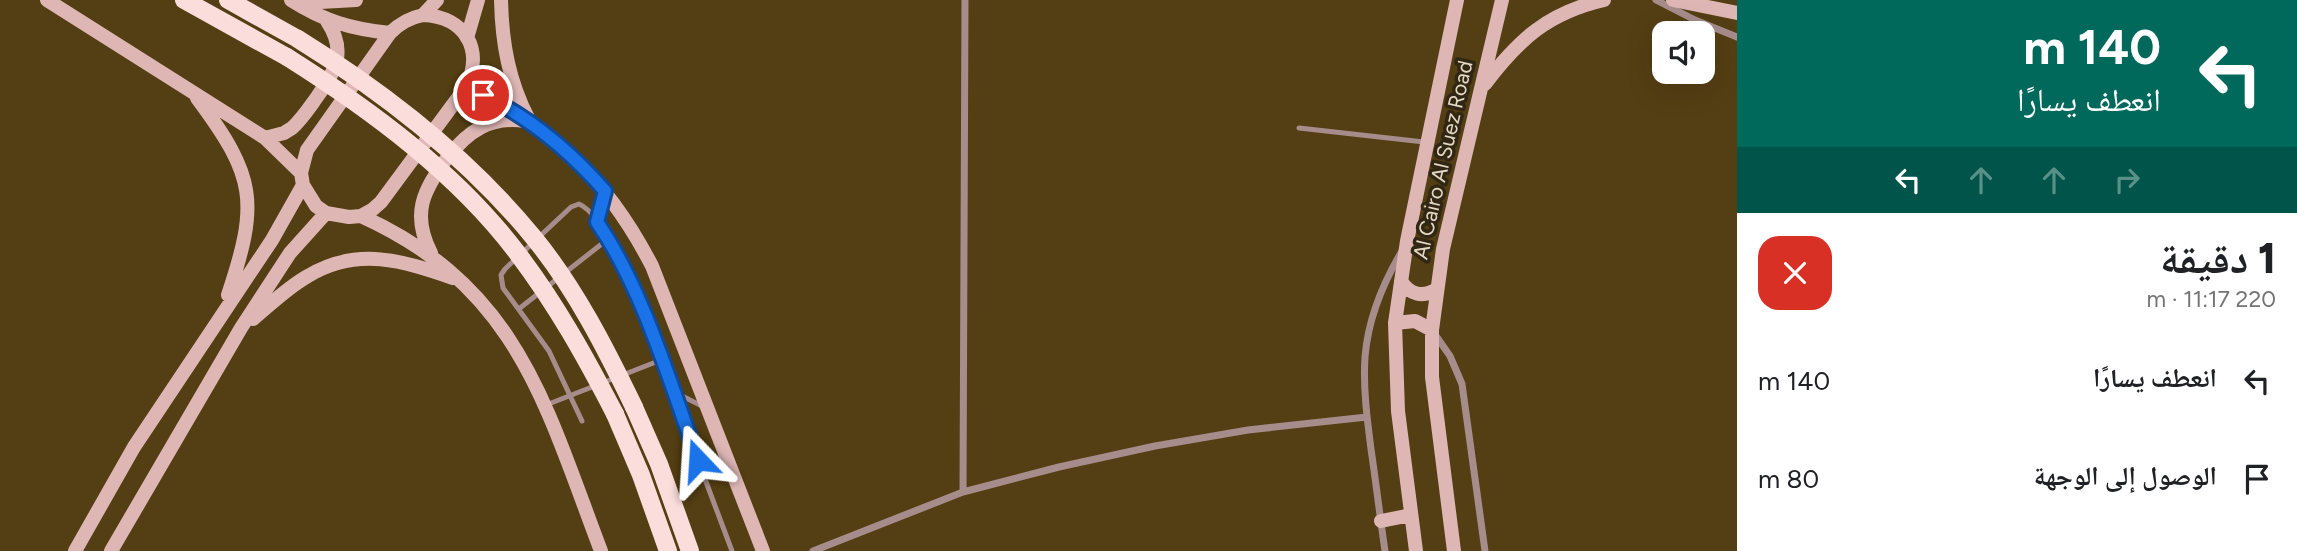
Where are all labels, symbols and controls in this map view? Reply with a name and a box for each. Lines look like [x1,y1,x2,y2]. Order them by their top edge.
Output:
text: 140 m [2023,17,2161,76]
map controls [1652,21,1715,84]
button: sound [1652,21,1715,84]
icon: left [2185,28,2276,119]
street label: Al Cairo Al Suez Road [1407,58,1478,262]
pin [453,65,513,125]
icon: arrive [464,76,502,114]
text: انعطف يسارًا [2017,81,2161,119]
icon: left [1889,161,1927,199]
icon: ahead [1962,161,2000,199]
icon: ahead [2035,161,2073,199]
icon: right [2108,161,2146,199]
text: 1 دقيقة [2160,233,2276,284]
button: close [1758,236,1832,310]
text: 220 m · 11:17 [2146,285,2276,313]
text: انعطف يسارًا [2093,362,2217,394]
icon: left [2238,362,2276,400]
text: 140 m [1758,365,1830,397]
position arrow [661,423,735,497]
text: الوصول إلى الوجهة [2034,460,2217,492]
icon: arrive [2238,460,2276,498]
text: 80 m [1758,463,1819,495]

